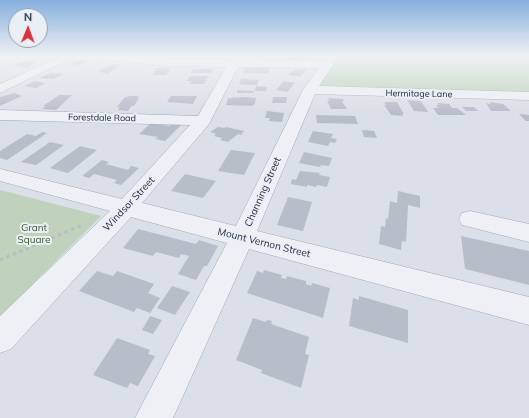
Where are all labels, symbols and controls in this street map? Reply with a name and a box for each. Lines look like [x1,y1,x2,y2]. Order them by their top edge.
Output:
north arrow [8,8,48,48]
text: N [24,10,32,24]
street label: Hermitage Lane [386,88,452,100]
street label: Forestdale Road [68,112,136,124]
street label: Channing Street [242,155,284,229]
street label: Windsor Street [101,174,157,234]
park label: Grant Square [17,222,51,246]
street label: Mount Vernon Street [216,226,312,260]

